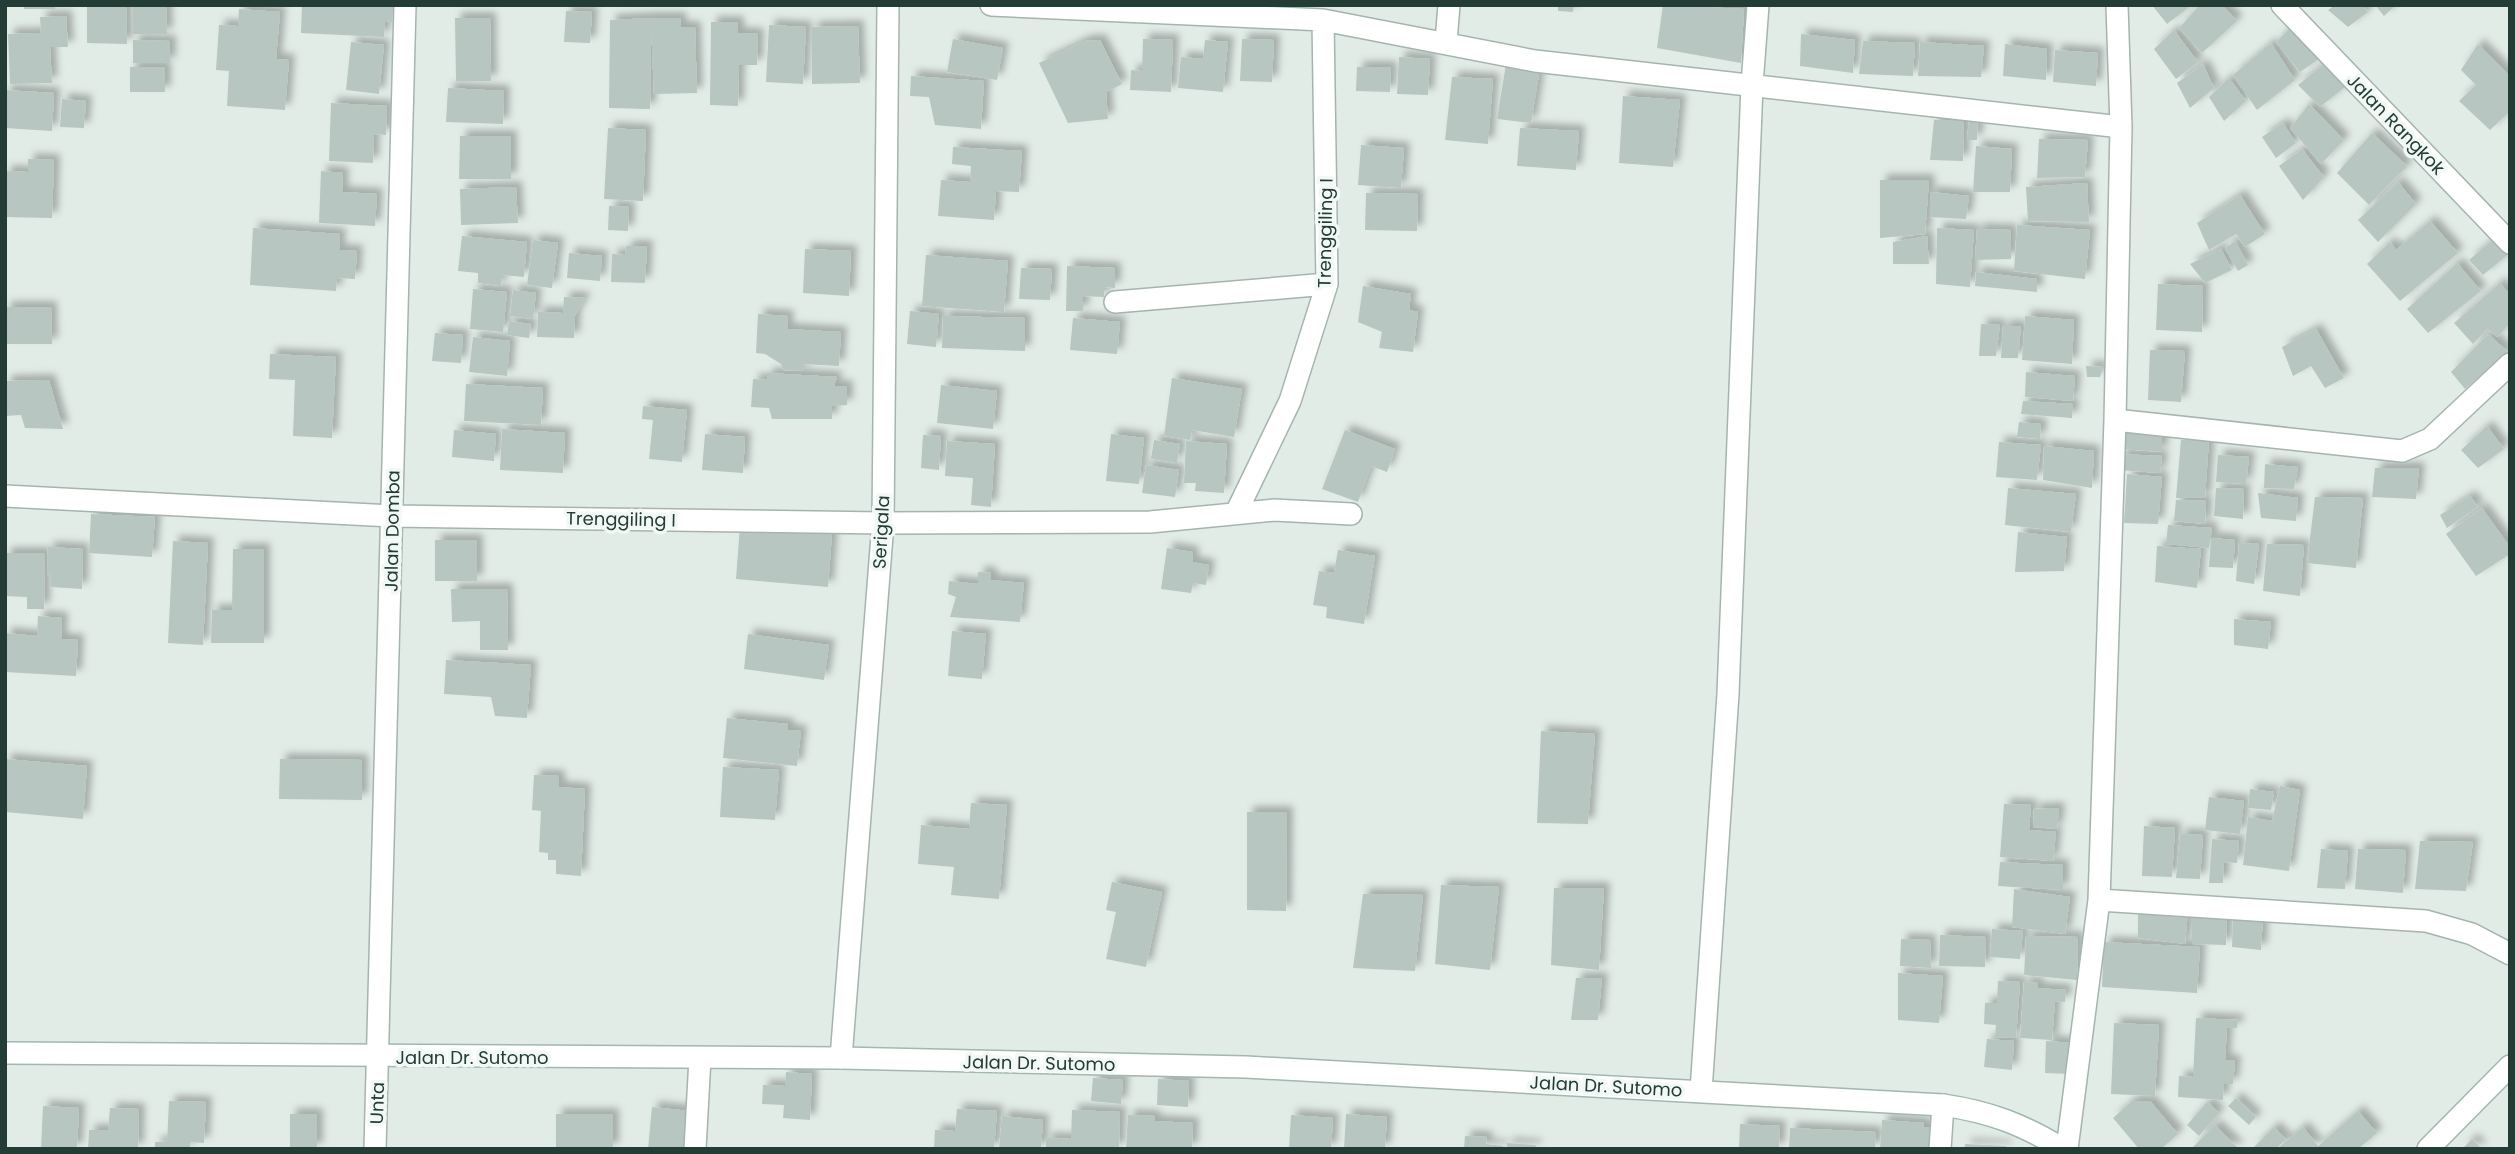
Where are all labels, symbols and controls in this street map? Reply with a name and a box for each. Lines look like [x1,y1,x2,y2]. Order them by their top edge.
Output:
street label: Jalan Rangkok [2341,68,2451,180]
street label: Trenggiling I [1312,178,1338,288]
street label: Jalan Domba [378,470,406,592]
street label: Serigala [867,494,895,570]
street label: Trenggiling I [566,506,676,532]
street label: Jalan Dr. Sutomo [396,1045,548,1070]
street label: Jalan Dr. Sutomo [962,1049,1116,1077]
street label: Jalan Dr. Sutomo [1529,1070,1683,1102]
street label: Unta [364,1081,390,1125]

